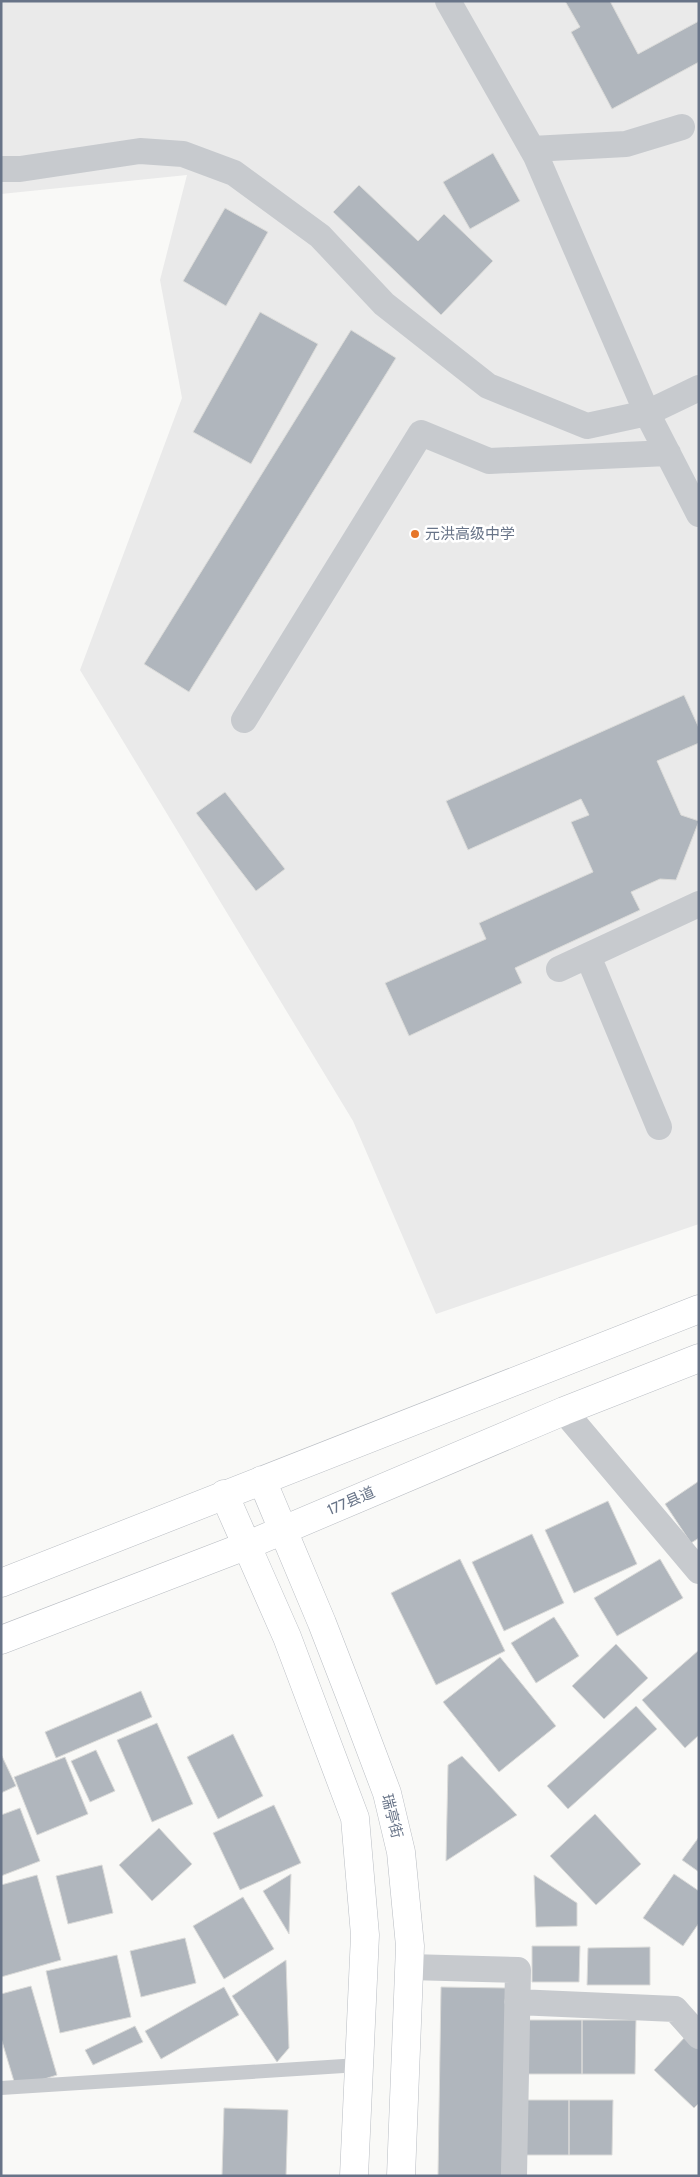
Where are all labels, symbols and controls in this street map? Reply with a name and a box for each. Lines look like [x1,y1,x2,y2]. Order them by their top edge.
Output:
place label: 元洪高级中学 [425,525,515,543]
marker: 元洪高级中学 [409,528,421,540]
street label: 177县道 [324,1483,378,1519]
street label: 瑞亭街 [378,1792,406,1840]

